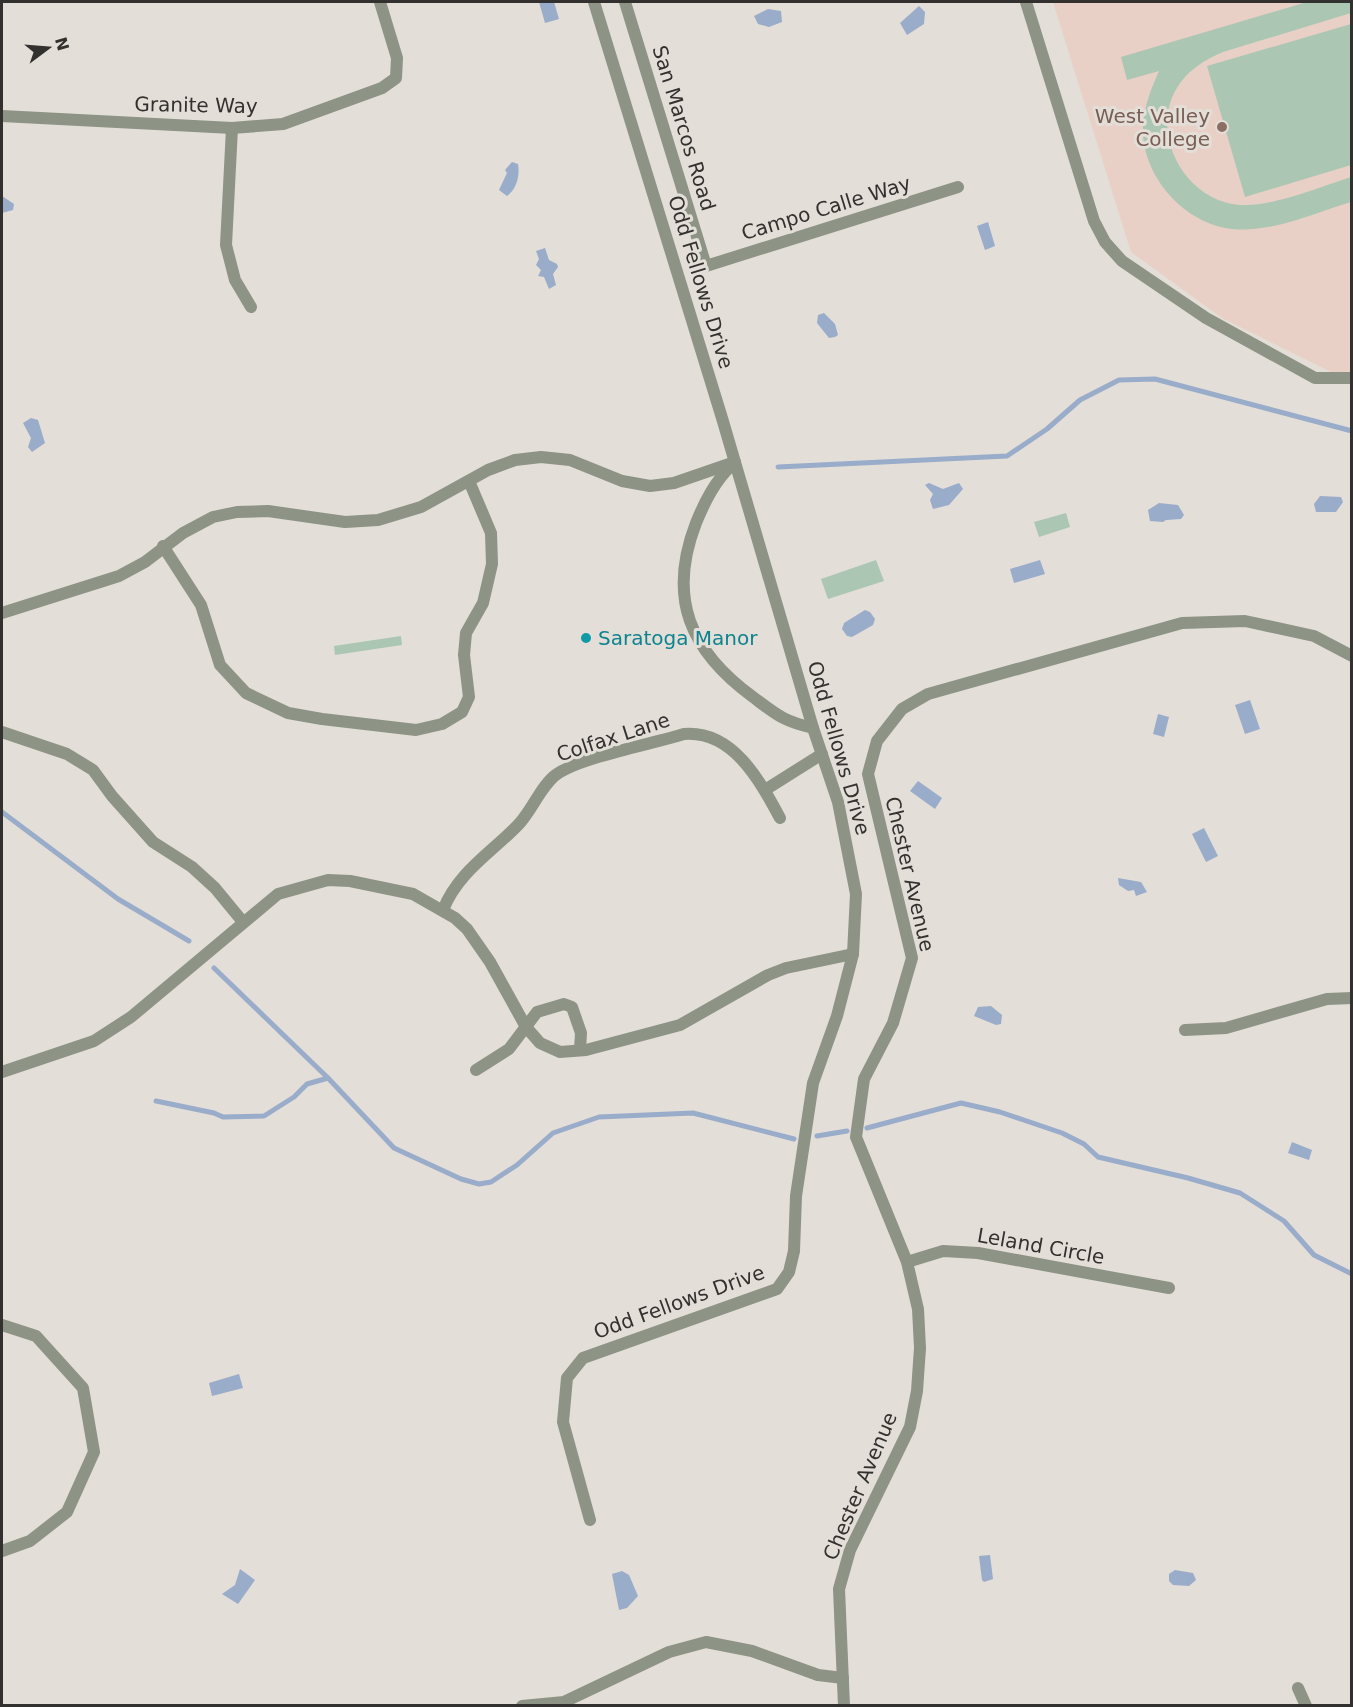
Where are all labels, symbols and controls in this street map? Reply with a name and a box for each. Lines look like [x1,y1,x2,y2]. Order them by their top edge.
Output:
north arrow [18,18,78,78]
text: N [51,35,73,53]
street label: San Marcos Road [647,42,721,214]
street label: Granite Way [134,92,258,118]
place label: West Valley College [1095,104,1210,151]
marker: West Valley College [1215,120,1229,134]
street label: Campo Calle Way [739,171,914,245]
street label: Odd Fellows Drive [663,192,739,372]
place label: Saratoga Manor [598,626,758,650]
marker: Saratoga Manor [579,631,593,645]
street label: Odd Fellows Drive [803,658,875,838]
street label: Colfax Lane [553,707,673,767]
street label: Chester Avenue [880,794,940,954]
street label: Leland Circle [975,1223,1107,1269]
street label: Odd Fellows Drive [590,1260,768,1344]
street label: Chester Avenue [818,1408,902,1564]

